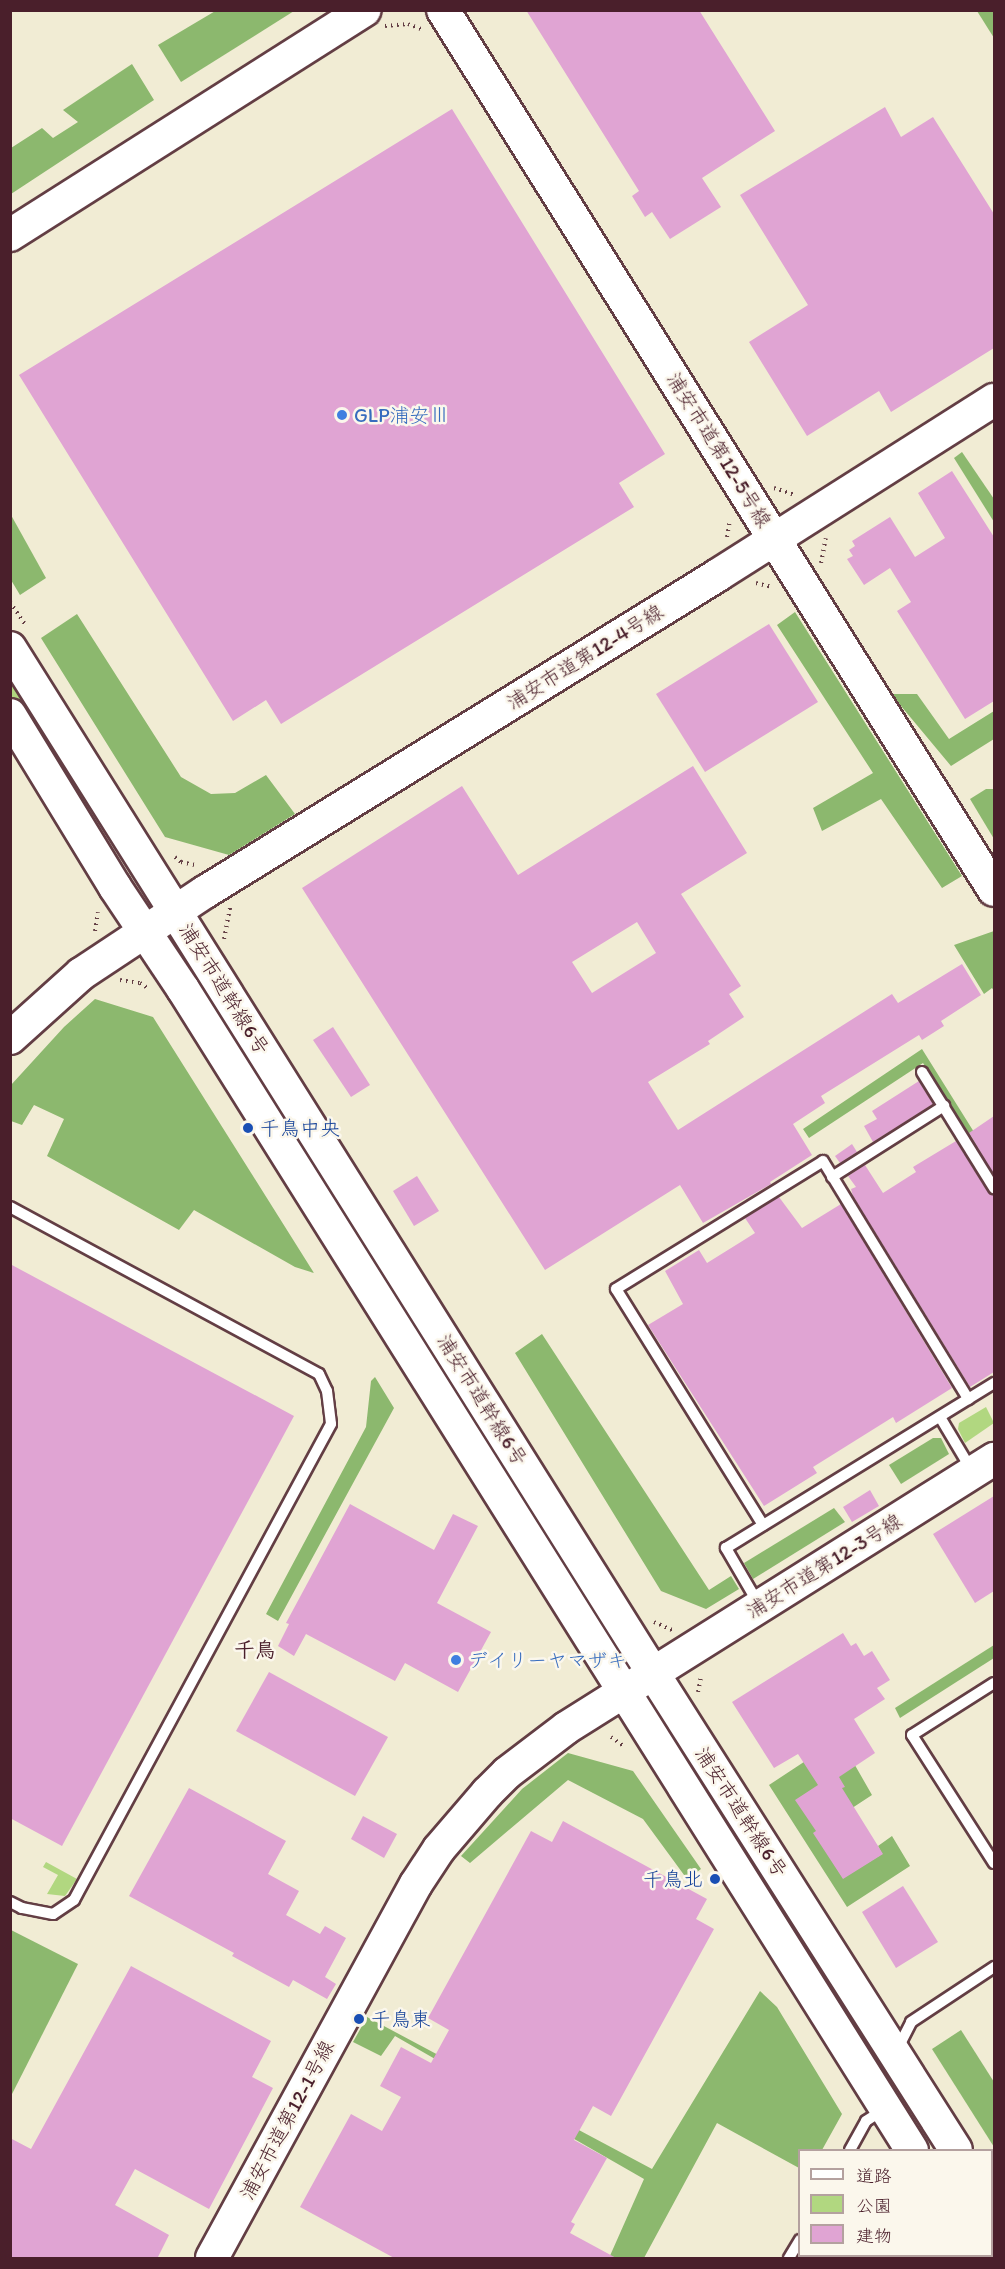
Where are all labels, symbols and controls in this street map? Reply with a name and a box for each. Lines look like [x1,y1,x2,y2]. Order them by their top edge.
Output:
street label: 浦安市道第12-5号線 [662,368,776,532]
place label: GLP浦安Ⅲ [354,403,450,427]
marker: GLP浦安Ⅲ [335,408,349,422]
street label: 浦安市道第12-4号線 [502,599,668,715]
street label: 浦安市道幹線6号 [174,919,274,1059]
place label: 千鳥中央 [260,1116,340,1140]
marker: 千鳥中央 [241,1121,255,1135]
street label: 浦安市道幹線6号 [432,1330,532,1470]
street label: 浦安市道第12-3号線 [742,1508,906,1624]
district label: 千鳥 [234,1637,276,1663]
place label: デイリーヤマザキ [468,1648,628,1672]
marker: デイリーヤマザキ [449,1653,463,1667]
street label: 浦安市道幹線6号 [690,1742,792,1882]
place label: 千鳥北 [643,1867,703,1891]
marker: 千鳥北 [708,1872,722,1886]
place label: 千鳥東 [371,2007,431,2031]
marker: 千鳥東 [352,2012,366,2026]
street label: 浦安市道第12-1号線 [235,2036,339,2204]
legend [798,2149,993,2257]
text: 道路 [856,2165,892,2187]
text: 公園 [856,2195,892,2217]
text: 建物 [856,2225,892,2247]

